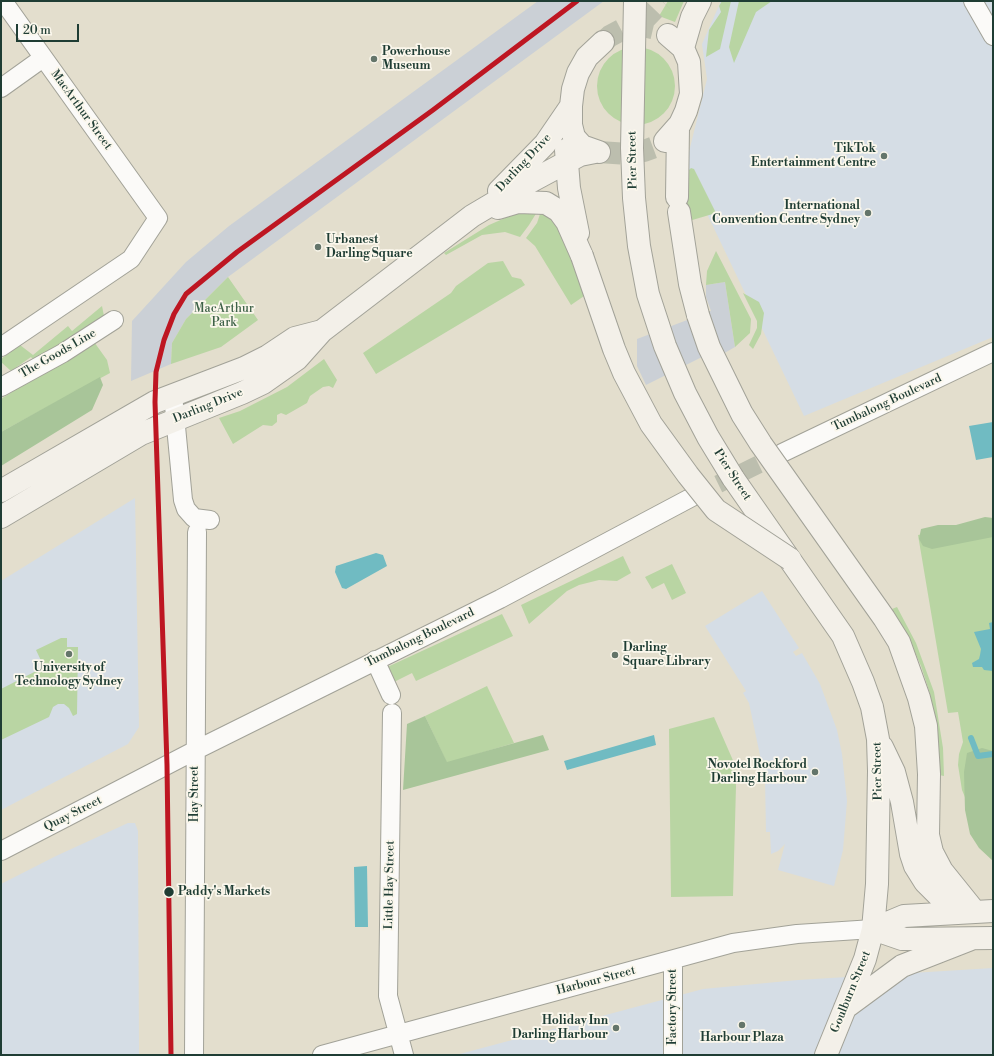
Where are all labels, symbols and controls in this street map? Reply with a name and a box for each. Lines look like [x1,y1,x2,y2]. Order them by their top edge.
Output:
scale bar [18,16,81,42]
text: 20 m [23,23,51,38]
place label: Powerhouse Museum [382,45,450,73]
marker: Powerhouse Museum [369,54,379,64]
street label: MacArthur Street [47,67,115,153]
street label: Darling Drive [493,131,555,195]
street label: Pier Street [625,131,641,189]
place label: TikTok Entertainment Centre [751,142,876,170]
marker: TikTok Entertainment Centre [879,151,889,161]
place label: International Convention Centre Sydney [712,199,860,227]
marker: International Convention Centre Sydney [863,208,873,218]
place label: Urbanest Darling Square [326,233,413,261]
marker: Urbanest Darling Square [313,242,323,252]
park label: MacArthur Park [194,302,254,330]
street label: The Goods Line [17,326,99,382]
street label: Tumbalong Boulevard [830,371,944,435]
street label: Darling Drive [171,385,245,427]
street label: Pier Street [710,447,754,503]
street label: Tumbalong Boulevard [363,605,477,671]
place label: Darling Square Library [623,641,710,669]
marker: University of Technology Sydney [64,649,74,659]
marker: Darling Square Library [610,650,620,660]
place label: University of Technology Sydney [15,661,123,689]
street label: Pier Street [870,742,886,800]
place label: Novotel Rockford Darling Harbour [708,758,807,786]
street label: Hay Street [188,766,202,822]
marker: Novotel Rockford Darling Harbour [810,767,820,777]
street label: Quay Street [42,793,104,835]
street label: Little Hay Street [382,840,398,930]
marker: Paddy's Markets [162,885,176,899]
place label: Paddy's Markets [178,885,270,899]
street label: Goulburn Street [828,949,874,1035]
street label: Harbour Street [555,964,637,998]
street label: Factory Street [666,969,680,1045]
place label: Holiday Inn Darling Harbour [512,1014,608,1042]
marker: Harbour Plaza [737,1020,747,1030]
marker: Holiday Inn Darling Harbour [611,1023,621,1033]
place label: Harbour Plaza [700,1031,784,1045]

